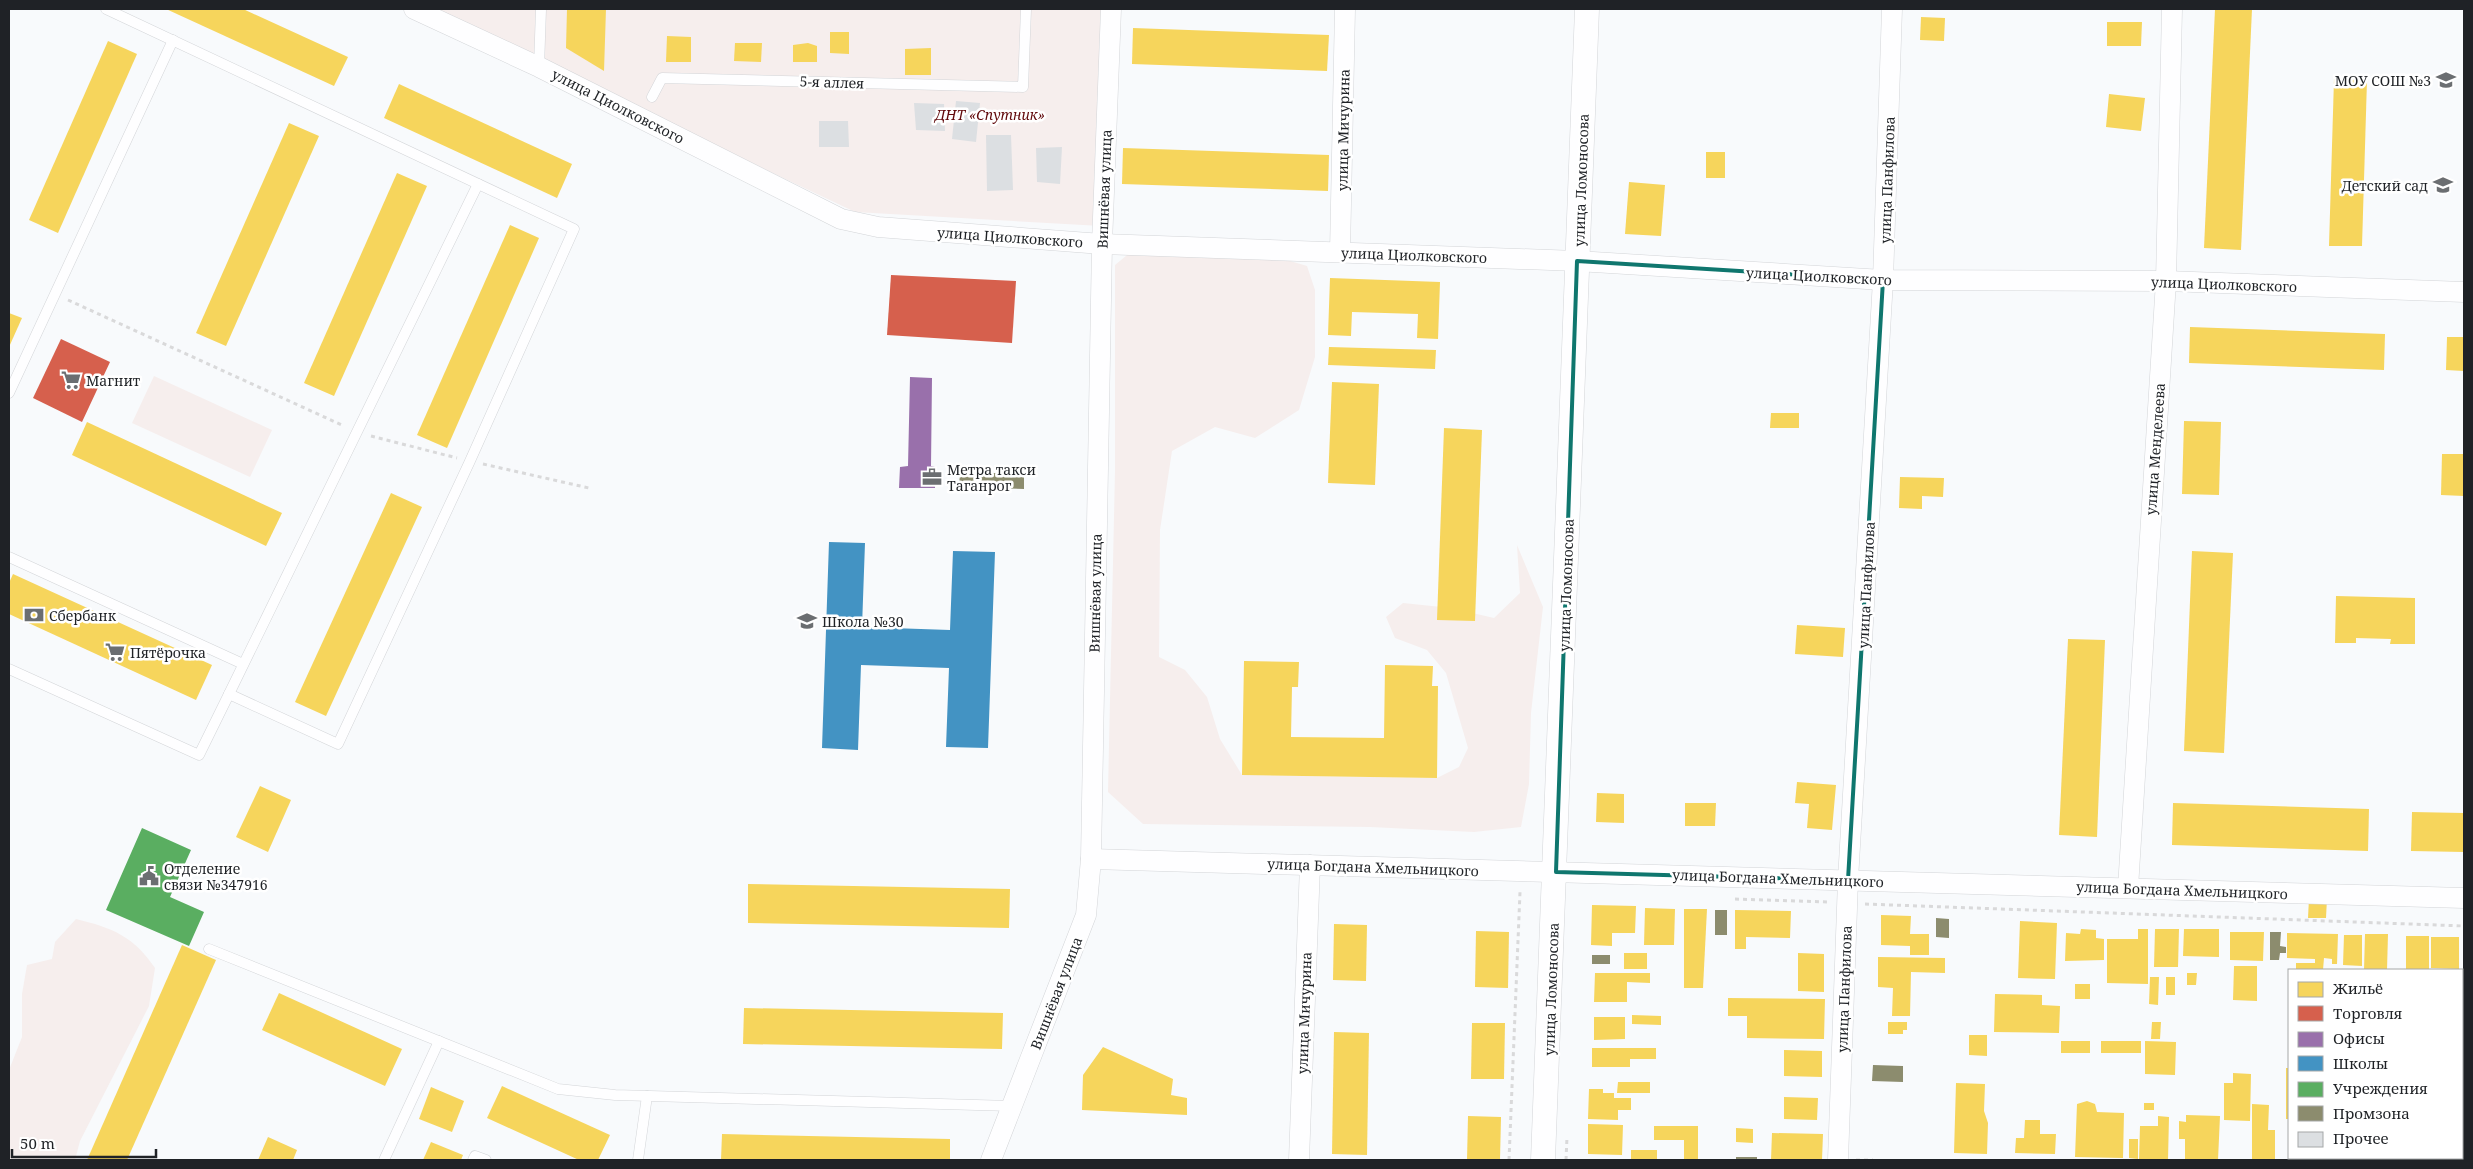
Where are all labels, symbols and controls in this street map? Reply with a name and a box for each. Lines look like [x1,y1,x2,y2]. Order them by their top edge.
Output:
street label: улица Циолковского [549,64,687,148]
street label: улица Мичурина [1332,69,1354,191]
school or university icon: МОУ СОШ №3 [2435,69,2457,91]
street label: 5-я аллея [799,71,865,93]
place label: МОУ СОШ №3 [2335,71,2431,90]
park label: ДНТ «Спутник» [933,105,1045,124]
street label: улица Ломоносова [1569,113,1593,247]
street label: улица Панфилова [1875,116,1899,244]
street label: Вишнёвая улица [1092,129,1116,249]
school or university icon: Детский сад [2432,174,2454,196]
place label: Детский сад [2341,176,2428,195]
street label: улица Циолковского [936,222,1084,252]
street label: улица Циолковского [1341,243,1487,267]
street label: улица Циолковского [1746,263,1892,289]
street label: улица Циолковского [2151,272,2297,296]
supermarket icon: Магнит [60,369,82,391]
place label: Магнит [86,371,141,390]
street label: улица Менделеева [2141,382,2169,516]
place label: Метра такси Таганрог [947,460,1036,495]
office icon: Метра такси Таганрог [921,466,943,488]
street label: улица Ломоносова [1554,518,1578,652]
street label: улица Панфилова [1853,521,1879,649]
street label: Вишнёвая улица [1084,533,1106,653]
bank icon: Сбербанк [23,604,45,626]
place label: Сбербанк [49,606,117,625]
school or university icon: Школа №30 [796,610,818,632]
place label: Школа №30 [822,612,904,631]
supermarket icon: Пятёрочка [104,641,126,663]
place label: Пятёрочка [130,643,206,662]
street label: улица Богдана Хмельницкого [1267,854,1479,880]
place label: Отделение связи №347916 [164,859,268,894]
public building icon: Отделение связи №347916 [138,865,160,887]
street label: улица Богдана Хмельницкого [1672,865,1884,891]
street label: улица Богдана Хмельницкого [2076,877,2288,903]
street label: улица Ломоносова [1539,922,1563,1056]
street label: улица Панфилова [1832,925,1856,1053]
street label: Вишнёвая улица [1026,934,1086,1052]
street label: улица Мичурина [1292,952,1316,1074]
legend [2288,969,2463,1159]
text: Жильё [2332,978,2383,998]
text: Торговля [2333,1003,2402,1023]
text: Офисы [2333,1028,2385,1048]
text: Школы [2333,1053,2388,1073]
text: Учреждения [2333,1078,2428,1098]
text: Промзона [2333,1103,2410,1123]
scale bar [12,1126,156,1158]
text: Прочее [2333,1128,2389,1148]
text: 50 m [20,1133,55,1153]

